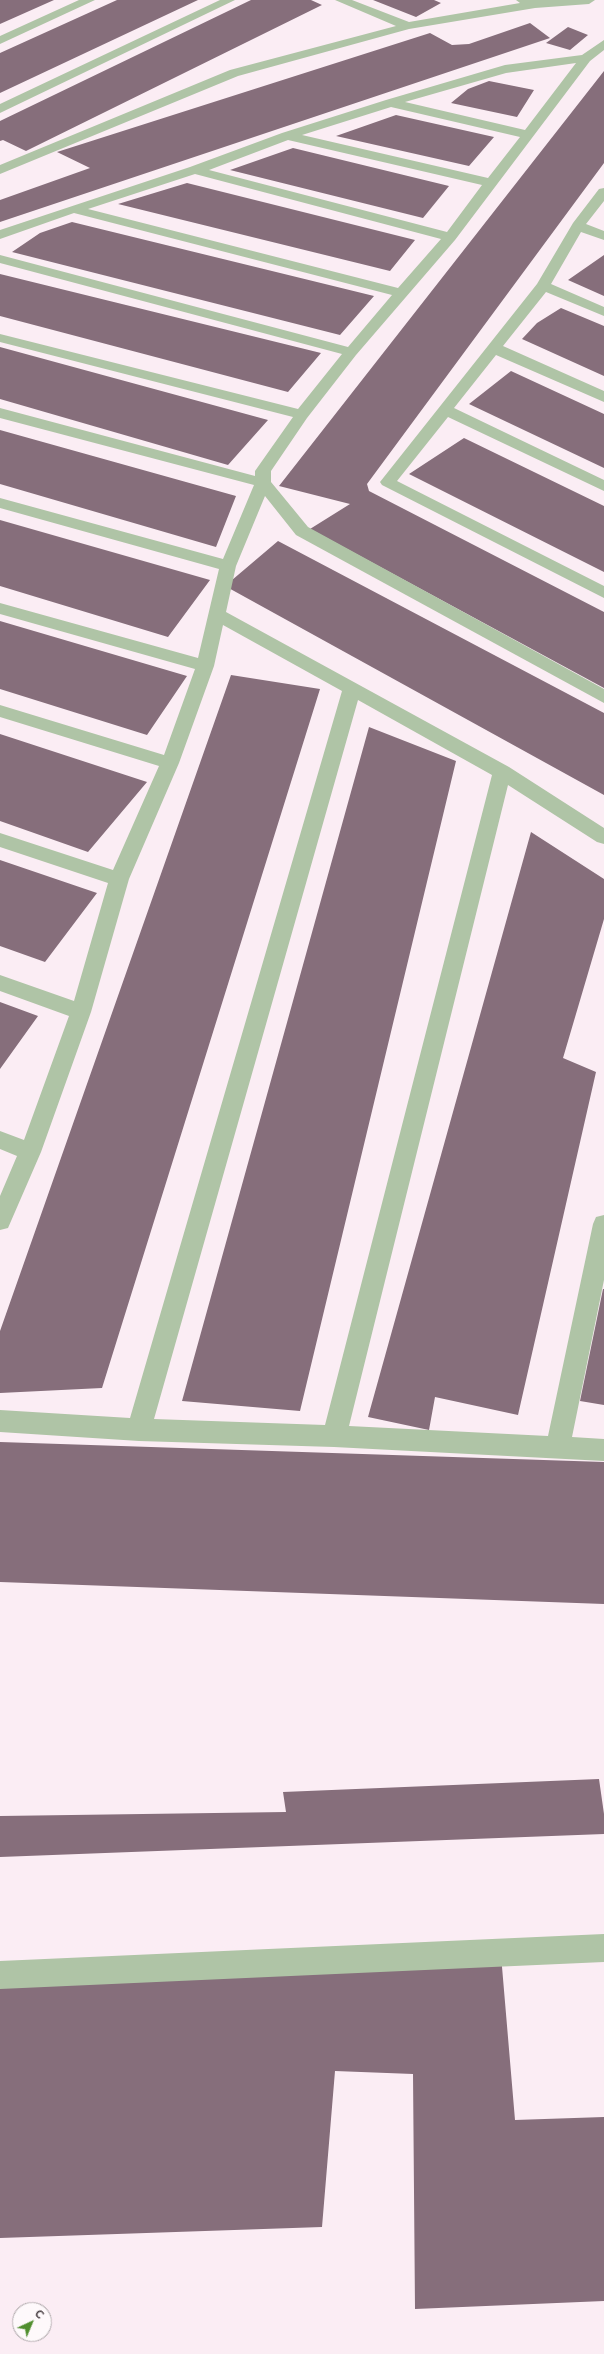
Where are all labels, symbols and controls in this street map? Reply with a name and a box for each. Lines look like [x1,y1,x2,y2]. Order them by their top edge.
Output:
north arrow [12,2302,52,2342]
text: С [33,2307,47,2321]

